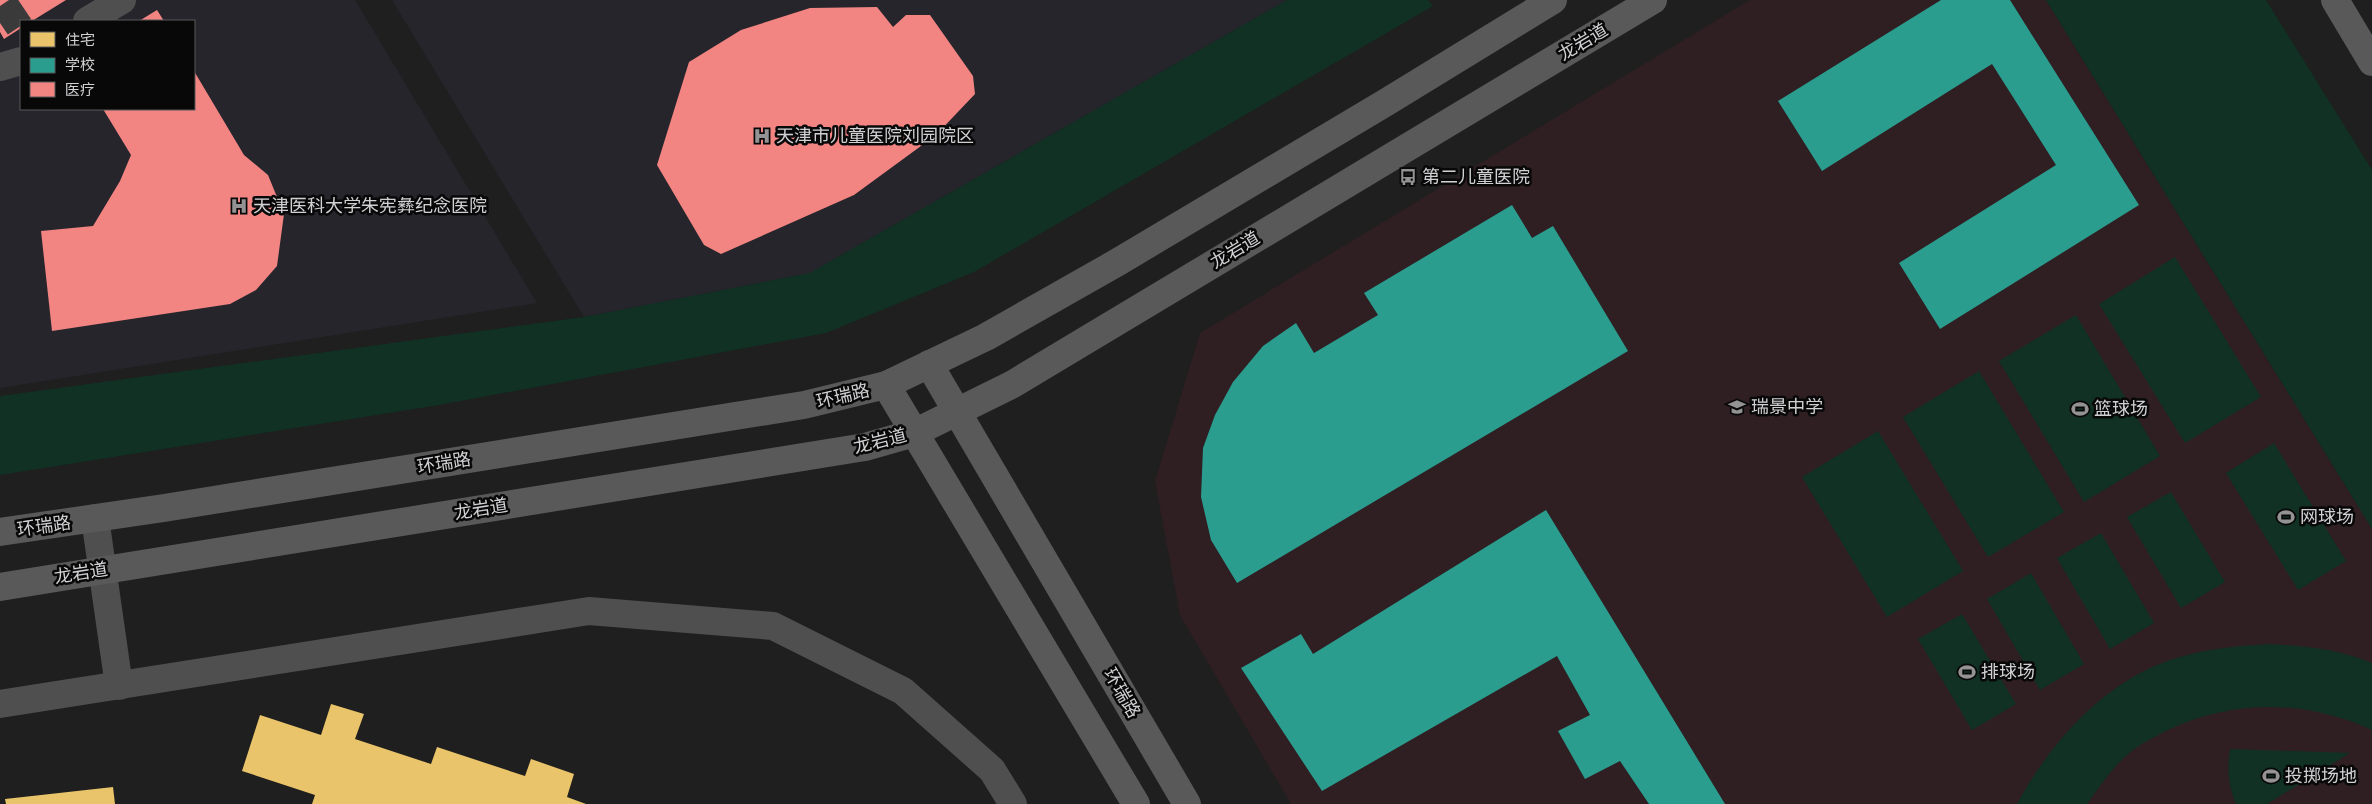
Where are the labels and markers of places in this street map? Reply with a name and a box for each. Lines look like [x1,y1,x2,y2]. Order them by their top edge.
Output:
place label: 天津市儿童医院刘园院区 [776,125,974,147]
hospital icon: 天津市儿童医院刘园院区 [752,126,772,146]
place label: 第二儿童医院 [1422,166,1530,188]
bus stop icon: 第二儿童医院 [1398,167,1418,187]
place label: 天津医科大学朱宪彝纪念医院 [253,195,487,217]
hospital icon: 天津医科大学朱宪彝纪念医院 [229,196,249,216]
place label: 瑞景中学 [1751,396,1823,418]
school or university icon: 瑞景中学 [1727,397,1747,417]
place label: 篮球场 [2094,398,2148,420]
sports icon: 篮球场 [2070,399,2090,419]
place label: 网球场 [2300,506,2354,528]
sports icon: 网球场 [2276,507,2296,527]
place label: 排球场 [1981,661,2035,683]
sports icon: 排球场 [1957,662,1977,682]
place label: 投掷场地 [2285,765,2357,787]
sports icon: 投掷场地 [2261,766,2281,786]

